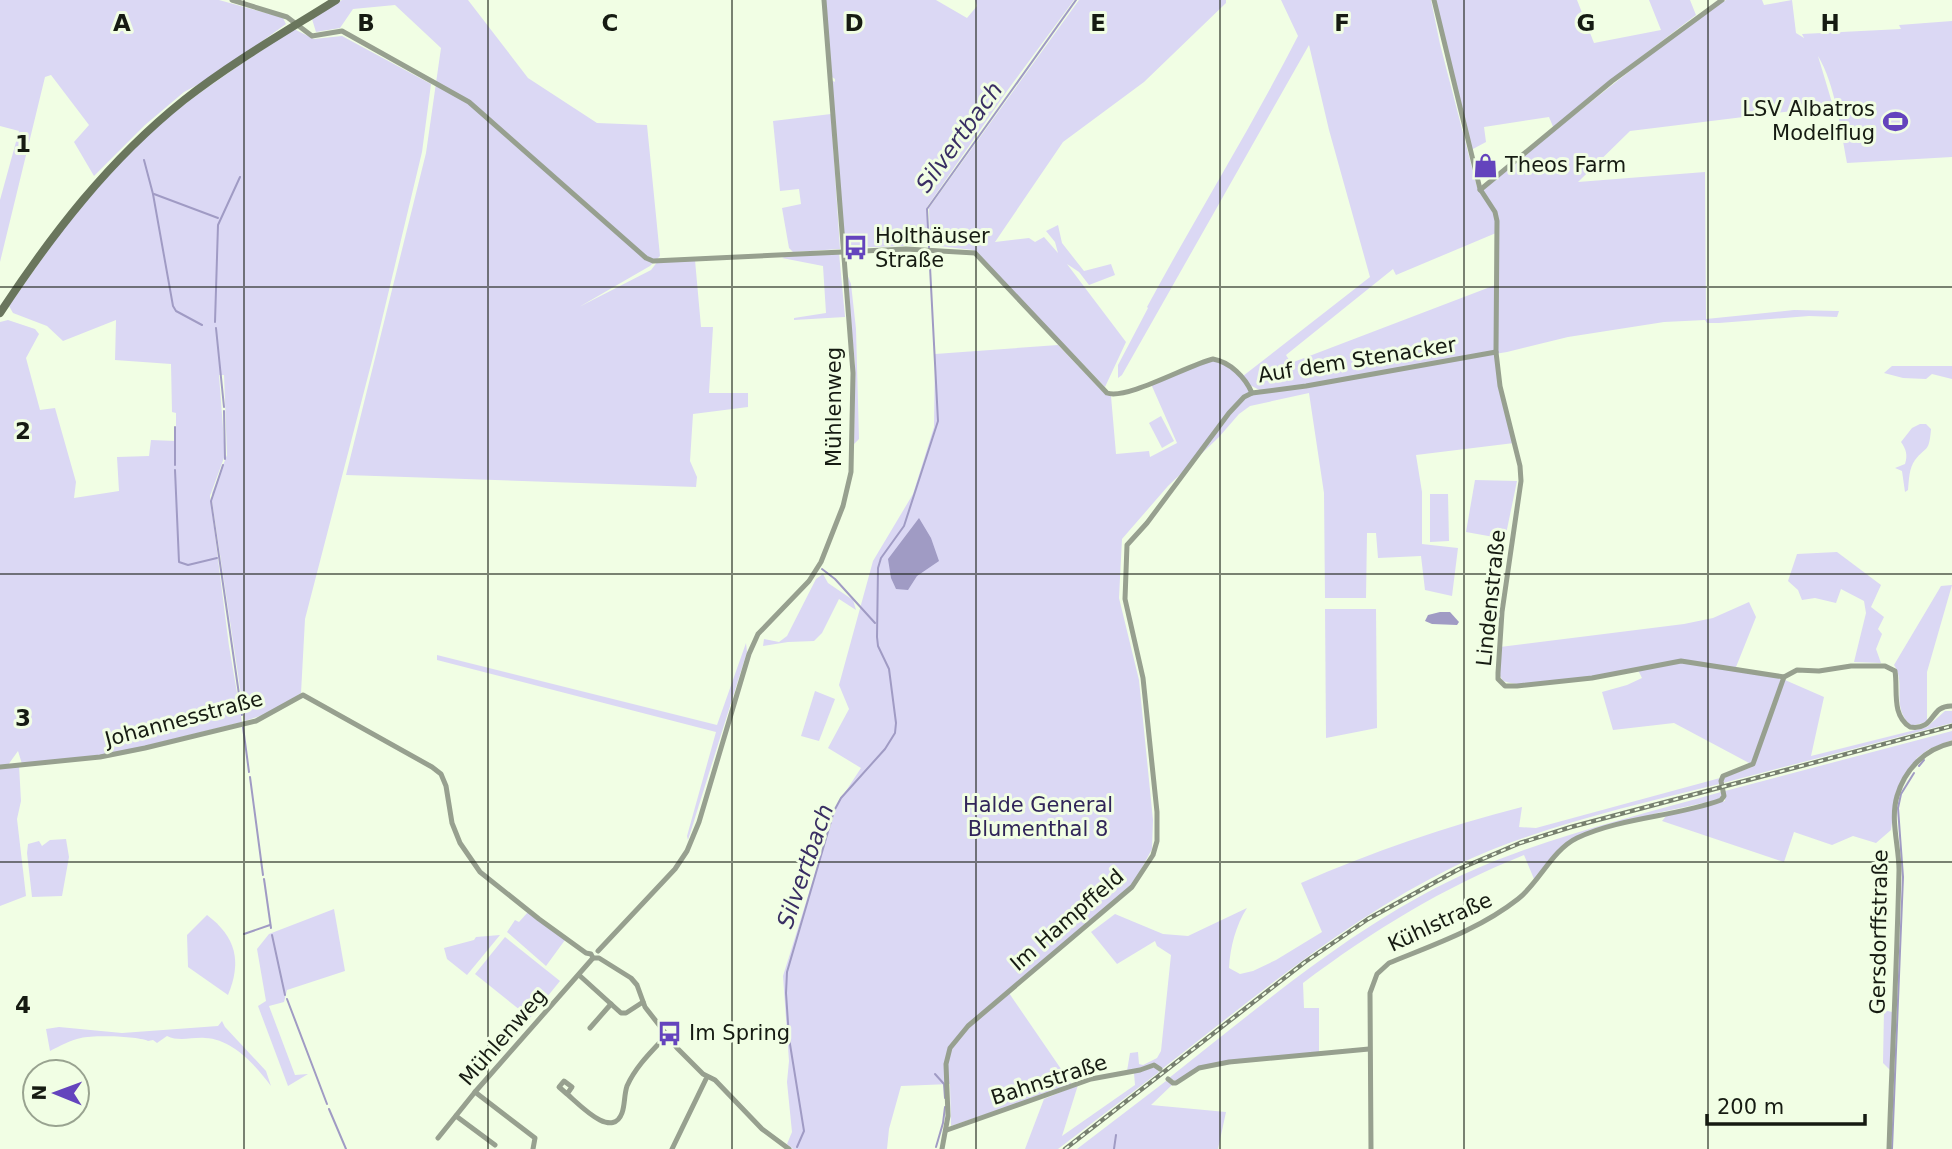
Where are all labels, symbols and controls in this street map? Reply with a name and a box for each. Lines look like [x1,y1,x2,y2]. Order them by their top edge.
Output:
text: A [113,10,131,36]
text: B [357,10,375,36]
text: C [602,10,618,36]
text: D [844,10,864,36]
text: E [1090,10,1106,36]
text: F [1334,10,1350,36]
text: G [1577,10,1595,36]
text: H [1820,10,1840,36]
water label: Silvertbach [910,77,1008,197]
place label: LSV Albatros Modelflug [1742,97,1875,145]
sports icon: LSV Albatros Modelflug [1881,107,1909,135]
text: 1 [15,131,31,157]
shop icon: Theos Farm [1471,151,1499,179]
place label: Theos Farm [1504,153,1626,177]
place label: Holthäuser Straße [875,224,990,272]
bus stop icon: Holthäuser Straße [841,234,869,262]
street label: Auf dem Stenacker [1256,332,1458,388]
street label: Mühlenweg [822,347,846,467]
text: 2 [15,418,31,444]
street label: Lindenstraße [1472,529,1510,667]
street label: Johannesstraße [100,686,266,752]
text: 3 [15,705,31,731]
park label: Halde General Blumenthal 8 [963,793,1113,841]
water label: Silvertbach [772,801,838,931]
street label: Gersdorffstraße [1866,849,1892,1015]
street label: Im Hampffeld [1005,864,1129,976]
street label: Kühlstraße [1384,887,1496,957]
street label: Mühlenweg [455,984,551,1090]
text: 4 [15,992,31,1018]
bus stop icon: Im Spring [655,1019,683,1047]
place label: Im Spring [689,1021,790,1045]
street label: Bahnstraße [988,1050,1110,1110]
north arrow [21,1058,91,1128]
scale bar [1707,1082,1864,1126]
text: N [28,1085,50,1101]
text: 200 m [1717,1095,1784,1119]

